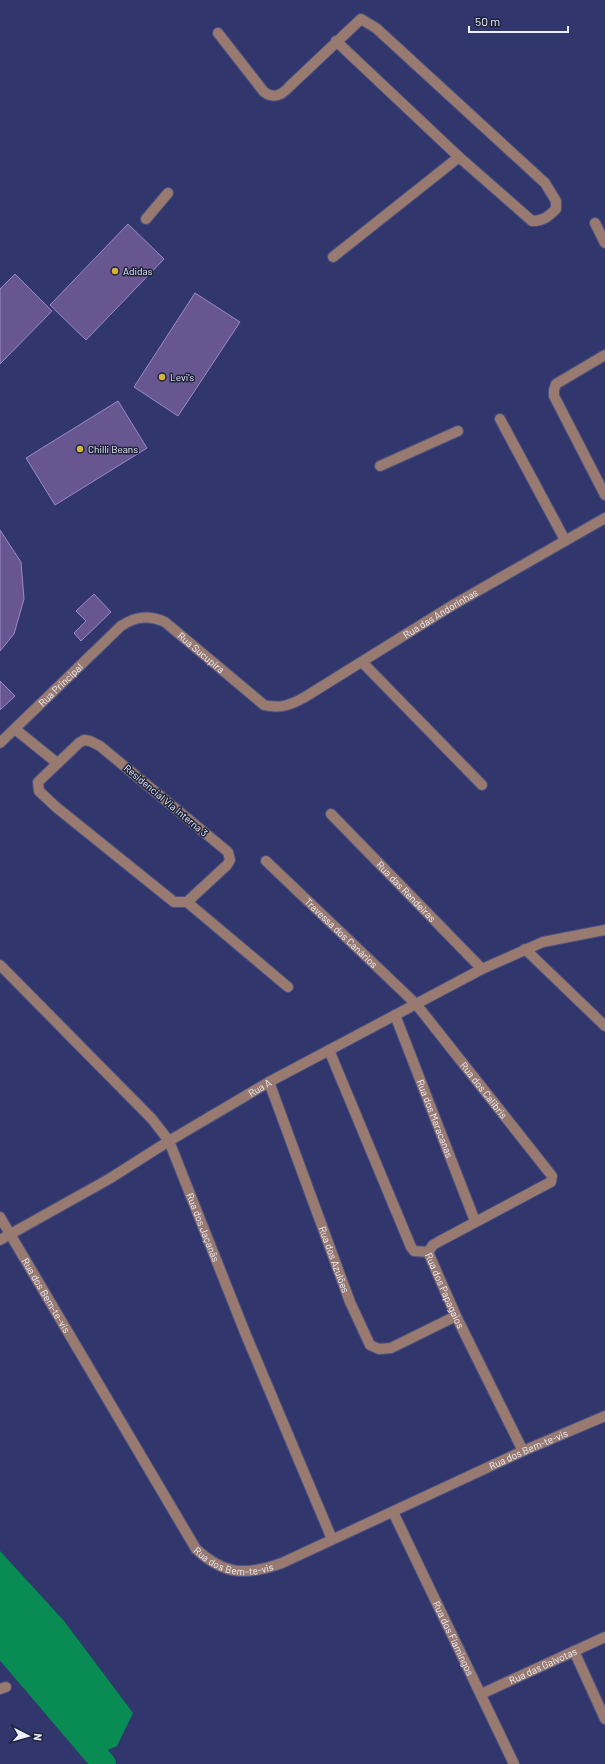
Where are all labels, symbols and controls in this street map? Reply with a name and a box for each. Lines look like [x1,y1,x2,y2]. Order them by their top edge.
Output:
scale bar [469,8,568,34]
text: 50 m [475,14,500,28]
place label: Adidas [123,265,153,277]
marker: Adidas [110,266,120,276]
place label: Levi's [170,371,194,383]
marker: Levi's [157,372,167,382]
place label: Chilli Beans [88,443,138,455]
marker: Chilli Beans [75,444,85,454]
street label: Rua das Andorinhas [401,586,480,641]
street label: Rua Sucupira [175,629,227,675]
street label: Rua Principal [36,661,85,709]
street label: Residencial Via Interna 3 [122,761,210,839]
street label: Rua das Rendeiras [374,859,439,924]
street label: Travessa dos Canários [302,895,380,970]
street label: Rua dos Calibris [458,1059,510,1121]
street label: Rua A [246,1076,273,1099]
street label: Rua dos Maracanas [415,1078,456,1160]
street label: Rua dos Jaçanãs [184,1191,222,1264]
street label: Rua dos Azulões [317,1224,352,1294]
street label: Rua dos Papagaios [423,1251,467,1330]
street label: Rua dos Bem-te-vis [20,1256,73,1335]
street label: Rua dos Bem-te-vis [487,1427,570,1472]
street label: Rua dos Bem-te-vis [191,1544,275,1577]
street label: Rua dos Flamingos [431,1599,477,1678]
street label: Rua das Gaivotas [507,1645,579,1686]
north arrow [8,1716,48,1756]
text: N [32,1733,45,1741]

